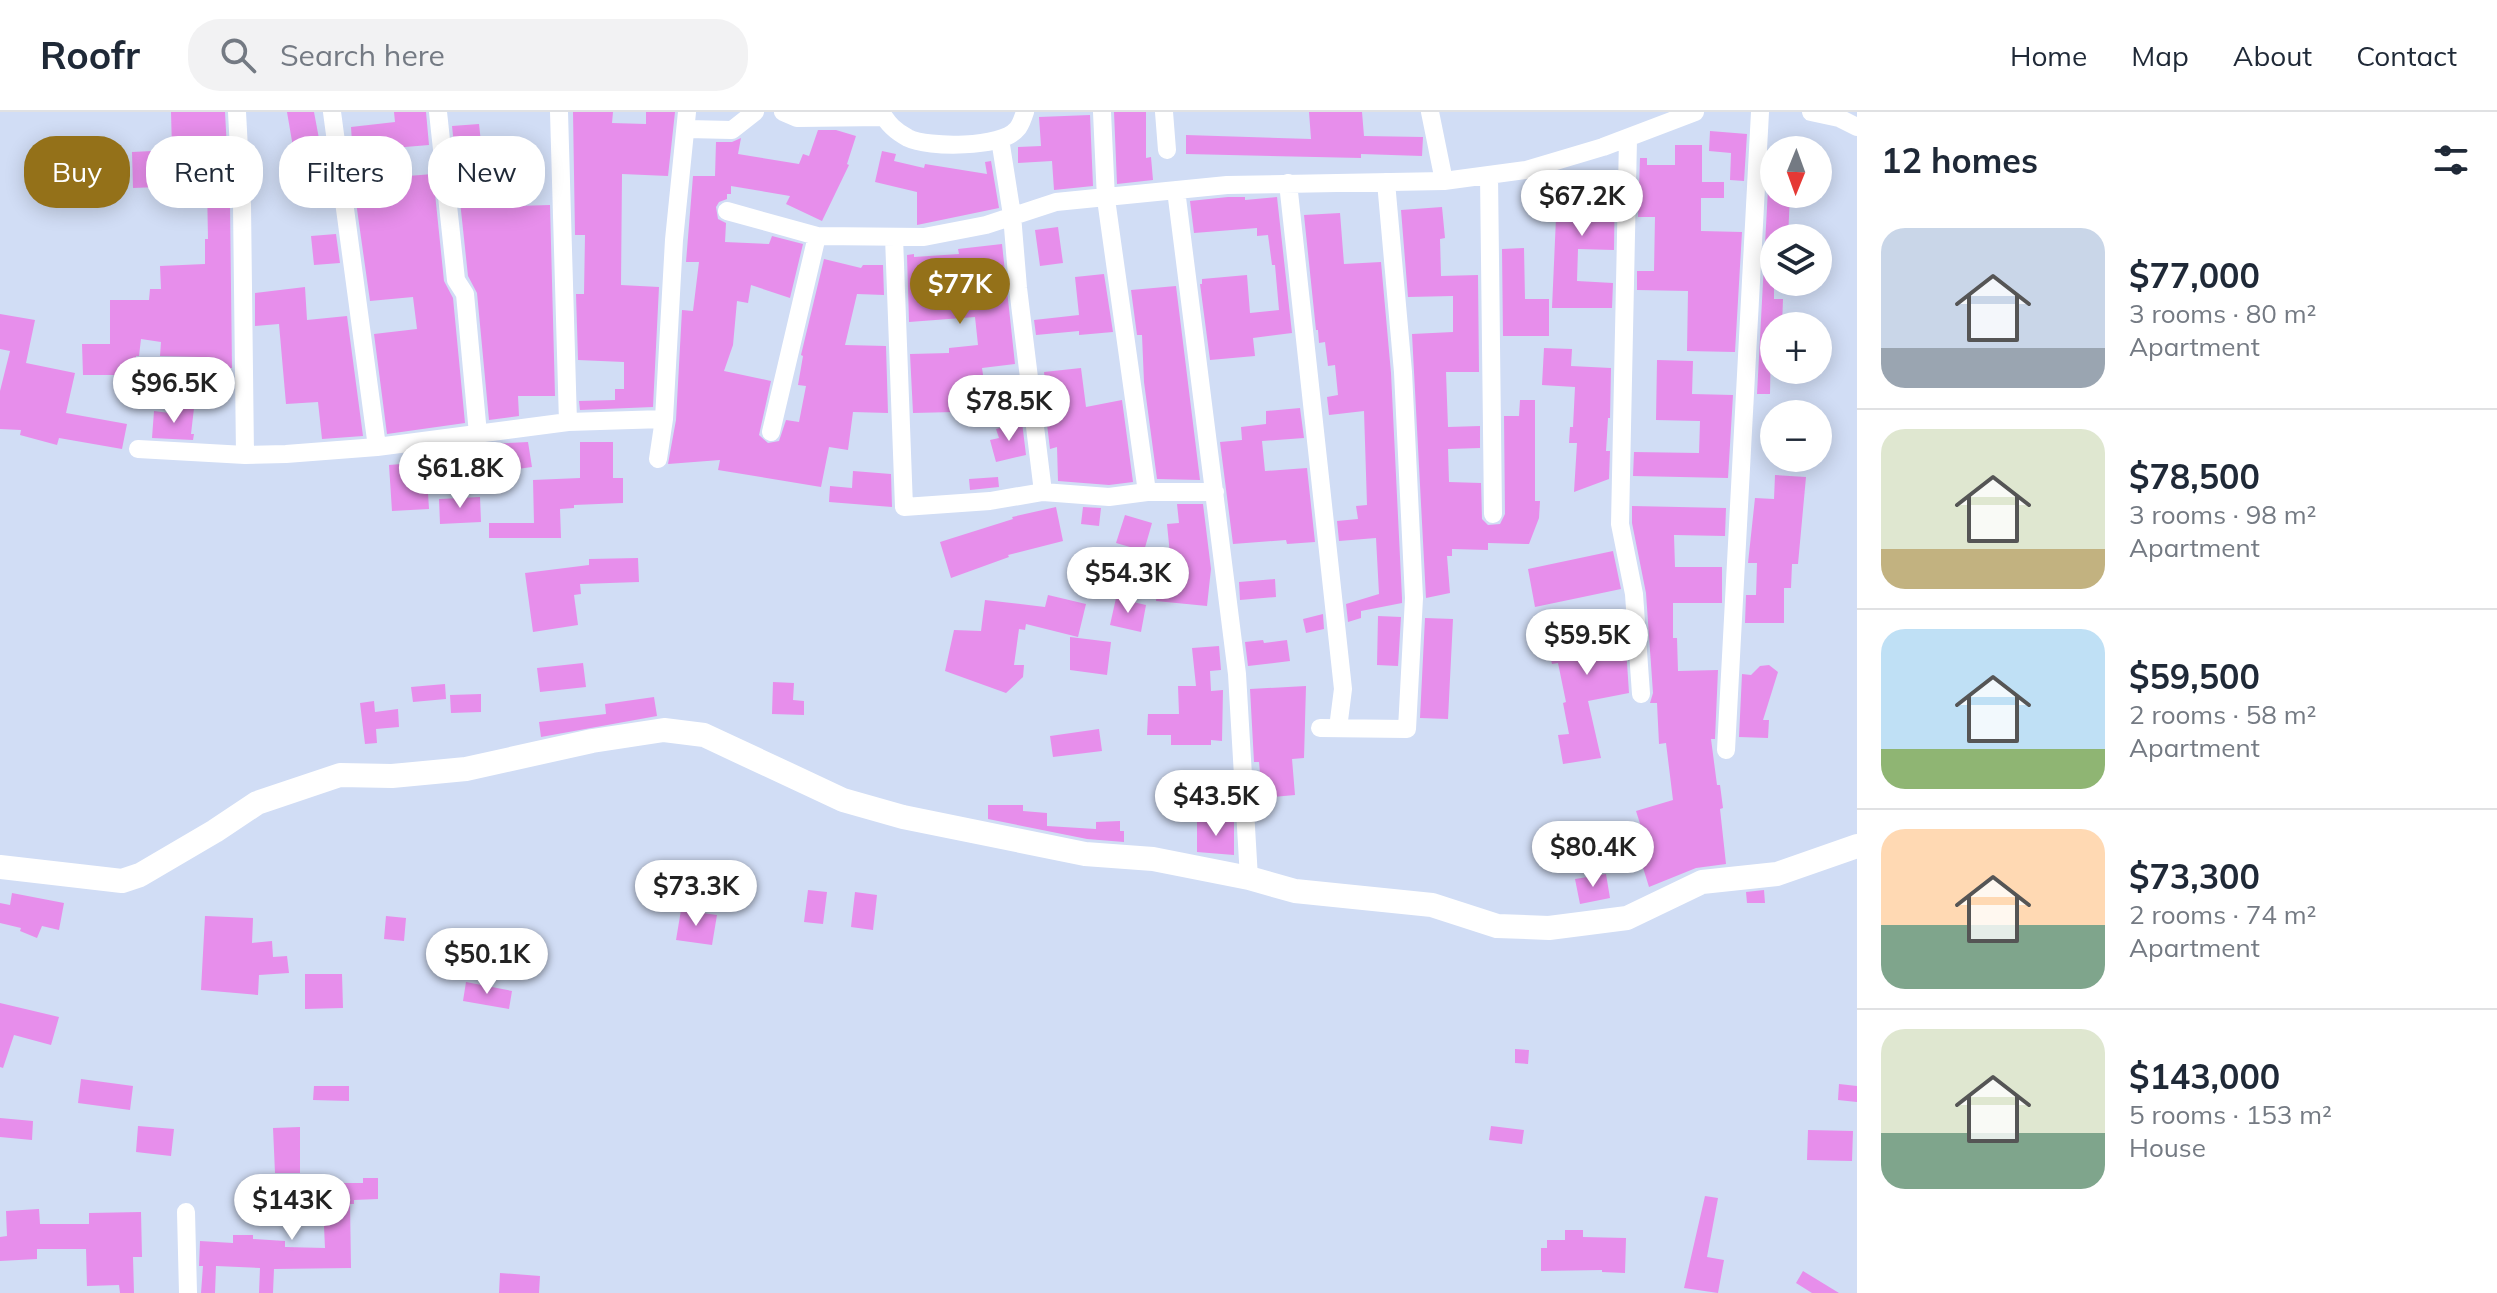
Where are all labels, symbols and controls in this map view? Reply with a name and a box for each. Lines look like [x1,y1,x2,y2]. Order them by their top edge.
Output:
search box [188,19,748,91]
text: Roofr [40,31,140,79]
icon: search [216,33,260,77]
text: Search here [280,36,445,74]
text: Home [2010,38,2087,73]
text: Map [2131,38,2189,73]
text: About [2233,38,2312,73]
text: Contact [2356,38,2457,73]
chip: Buy [24,136,130,208]
chip: Rent [146,136,263,208]
chip: Filters [279,136,412,208]
chip: New [428,136,545,208]
north arrow [1760,136,1832,208]
map controls [1760,136,1832,472]
icon: filters [2429,138,2473,182]
text: 12 homes [1881,139,2038,182]
pin: $67.2K [1517,170,1647,238]
text: $67.2K [1539,179,1625,212]
button: layers [1760,224,1832,296]
text: $77,000 [2129,254,2260,297]
pin: $77K [913,258,1007,326]
icon: home [1945,260,2041,356]
text: $77K [928,267,992,300]
text: 3 rooms · 80 m² [2129,297,2316,330]
button: + [1760,312,1832,384]
text: Apartment [2129,330,2260,363]
pin: $96.5K [109,357,239,425]
text: $96.5K [131,366,217,399]
pin: $78.5K [944,375,1074,443]
text: $78.5K [966,384,1052,417]
button: − [1760,400,1832,472]
pin: $61.8K [395,442,525,510]
text: $61.8K [417,451,503,484]
text: $78,500 [2129,455,2260,498]
icon: home [1945,461,2041,557]
text: 3 rooms · 98 m² [2129,498,2316,531]
text: Apartment [2129,531,2260,564]
pin: $54.3K [1063,547,1193,615]
text: $54.3K [1085,556,1171,589]
pin: $59.5K [1522,609,1652,677]
text: $59.5K [1544,618,1630,651]
text: $59,500 [2129,655,2260,698]
icon: home [1945,661,2041,757]
text: 2 rooms · 58 m² [2129,698,2316,731]
text: Apartment [2129,731,2260,764]
pin: $43.5K [1151,770,1281,838]
text: $43.5K [1173,779,1259,812]
pin: $80.4K [1528,821,1658,889]
text: $80.4K [1550,830,1636,863]
text: $73,300 [2129,855,2260,898]
pin: $73.3K [631,860,761,928]
icon: home [1945,861,2041,957]
text: $73.3K [653,869,739,902]
text: 2 rooms · 74 m² [2129,898,2316,931]
pin: $50.1K [422,928,552,996]
text: Apartment [2129,931,2260,964]
text: $50.1K [444,937,530,970]
text: $143,000 [2129,1055,2280,1098]
icon: home [1945,1061,2041,1157]
text: 5 rooms · 153 m² [2129,1098,2332,1131]
text: House [2129,1131,2206,1164]
pin: $143K [236,1174,348,1242]
text: $143K [252,1183,332,1216]

